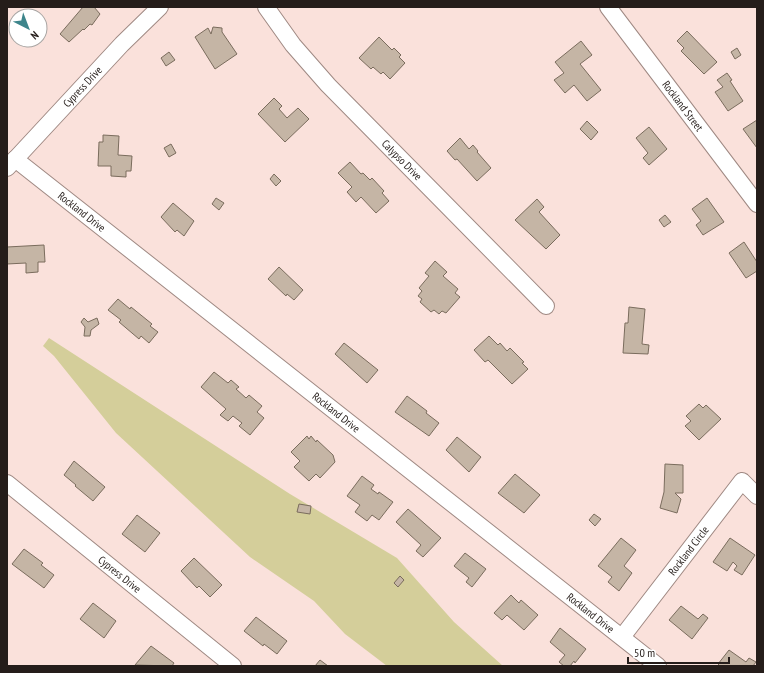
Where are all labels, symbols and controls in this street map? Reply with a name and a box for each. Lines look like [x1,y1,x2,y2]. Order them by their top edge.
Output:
north arrow [8,8,48,48]
text: N [28,28,42,43]
street label: Cypress Drive [60,63,105,110]
street label: Rockland Street [659,78,706,134]
street label: Calypso Drive [379,137,425,184]
street label: Rockland Drive [55,189,109,235]
street label: Rockland Drive [310,389,363,436]
street label: Rockland Circle [665,523,712,578]
street label: Cypress Drive [95,553,144,596]
street label: Rockland Drive [564,590,618,636]
scale bar [628,639,729,665]
text: 50 m [634,645,655,660]

